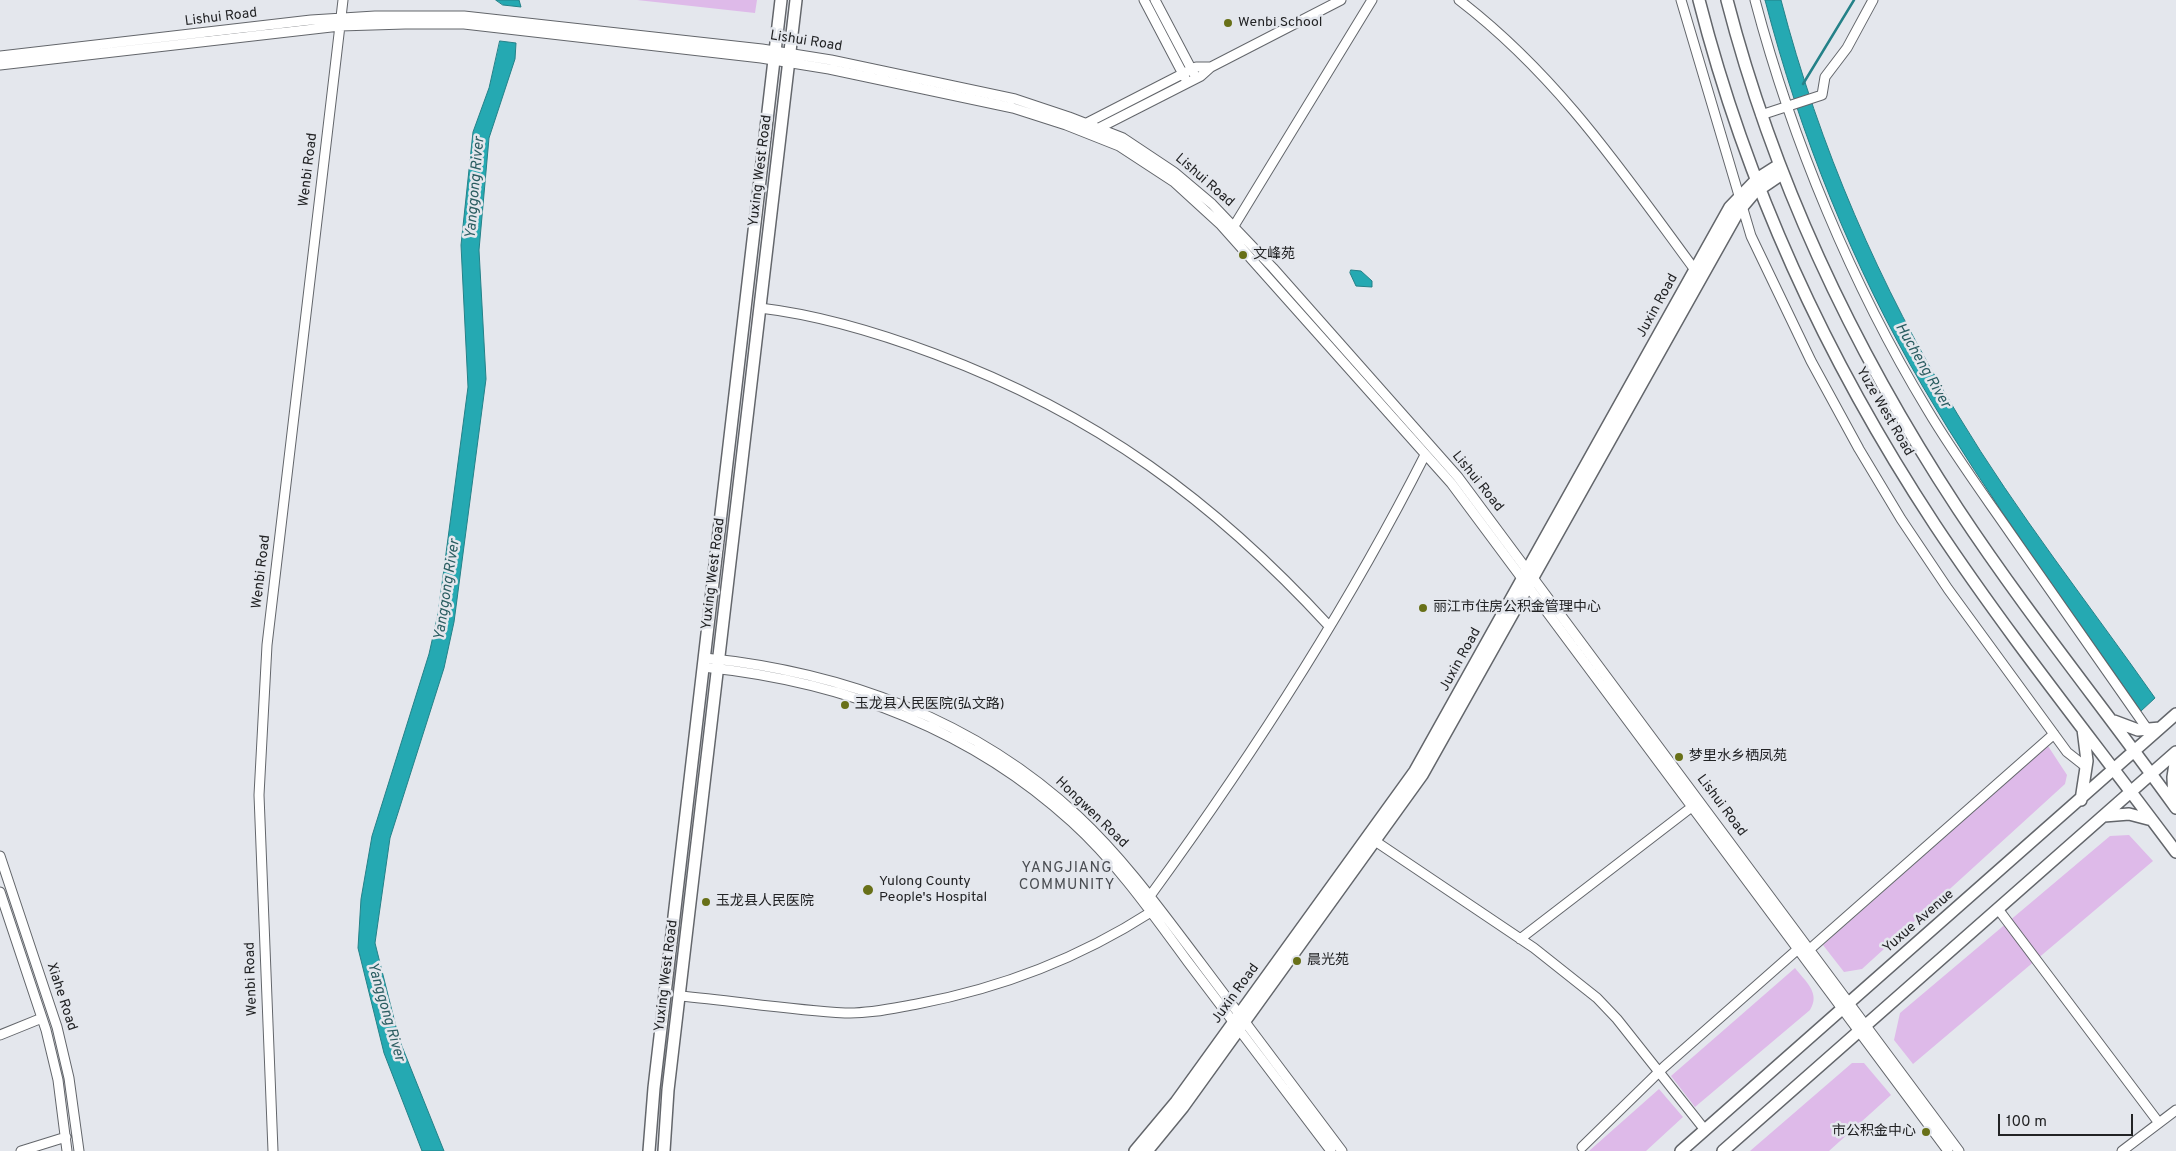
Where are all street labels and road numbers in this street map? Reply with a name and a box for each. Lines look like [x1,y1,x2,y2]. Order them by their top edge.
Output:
street label: Lishui Road [184,5,258,31]
street label: Lishui Road [769,28,843,56]
street label: Yuxing West Road [746,114,776,228]
street label: Wenbi Road [296,132,322,208]
street label: Lishui Road [1171,151,1237,211]
street label: Juxin Road [1634,271,1682,341]
street label: Yuze West Road [1852,365,1916,459]
street label: Lishui Road [1448,448,1506,516]
street label: Yuxing West Road [699,517,729,631]
street label: Wenbi Road [249,534,275,610]
street label: Juxin Road [1437,625,1485,695]
street label: Lishui Road [1692,772,1750,840]
street label: Hongwen Road [1051,774,1131,852]
street label: Yuxue Avenue [1880,887,1958,957]
street label: Yuxing West Road [652,919,682,1033]
street label: Wenbi Road [242,942,262,1016]
street label: Xiahe Road [42,961,80,1033]
street label: Juxin Road [1209,961,1263,1027]

